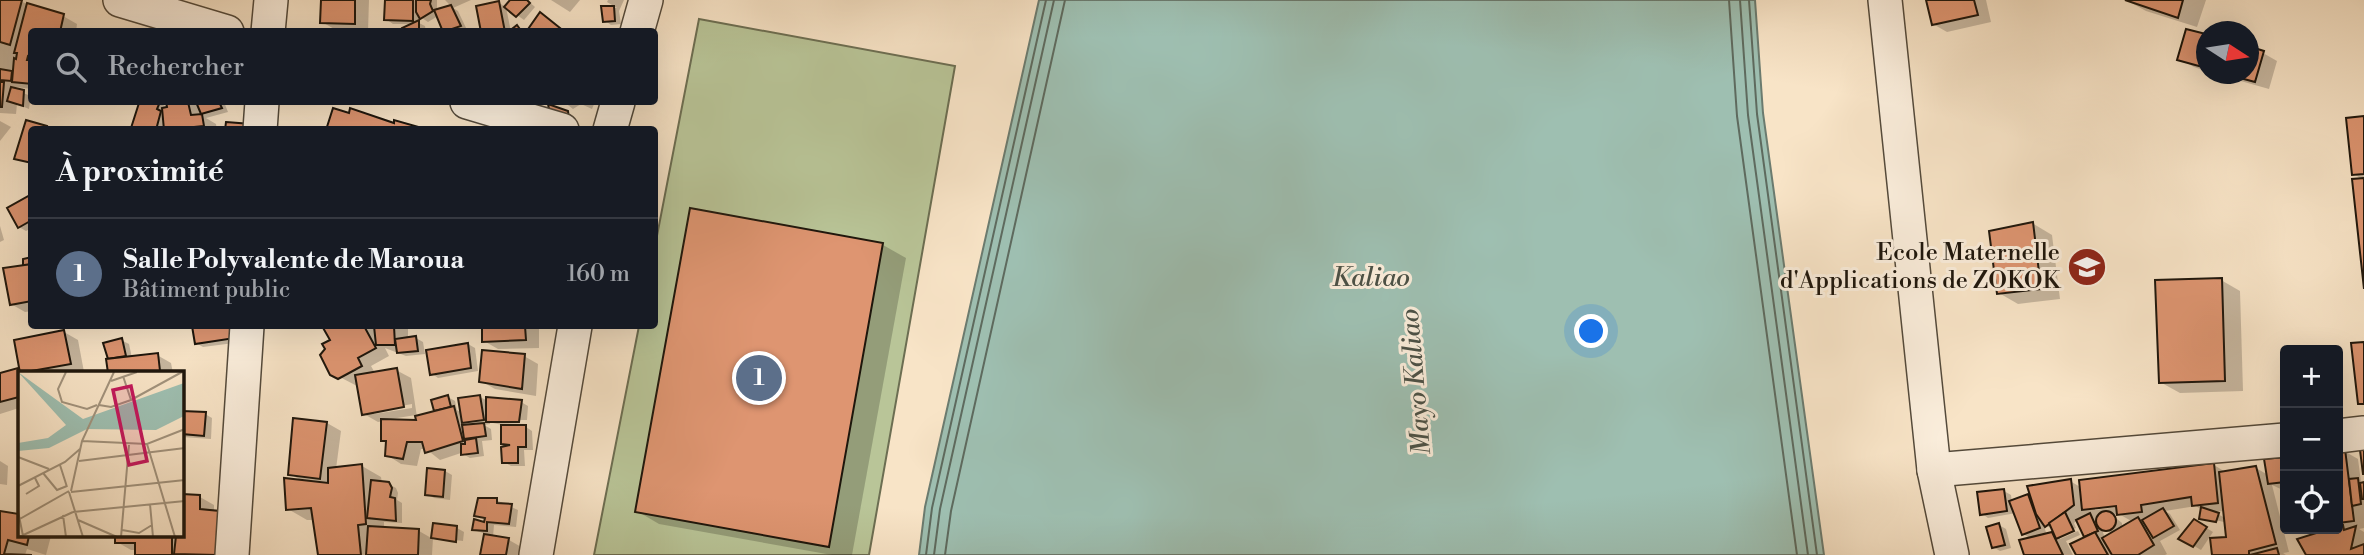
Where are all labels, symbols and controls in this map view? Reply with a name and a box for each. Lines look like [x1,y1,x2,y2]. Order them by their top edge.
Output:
north arrow [2196,21,2259,84]
search box [28,28,658,105]
icon: search [52,48,90,86]
text: Rechercher [108,51,244,83]
text: À proximité [56,153,224,191]
place label: Ecole Maternelle d'Applications de ZOKOK [1780,238,2061,296]
text: Salle Polyvalente de Maroua [123,244,464,276]
school or university icon: Ecole Maternelle d'Applications de ZOKOK [2066,246,2108,288]
text: 1 [73,260,85,288]
text: 160 m [567,260,630,288]
water label: Kaliao [1332,262,1410,294]
text: Bâtiment public [123,276,290,304]
water label: Mayo Kaliao [1394,308,1438,456]
your location [1574,314,1608,348]
map controls [2280,345,2343,534]
button: + [2280,345,2343,408]
pin: 1 [736,352,782,404]
inset map [18,371,184,538]
button: − [2280,408,2343,471]
button: locate [2280,471,2343,534]

